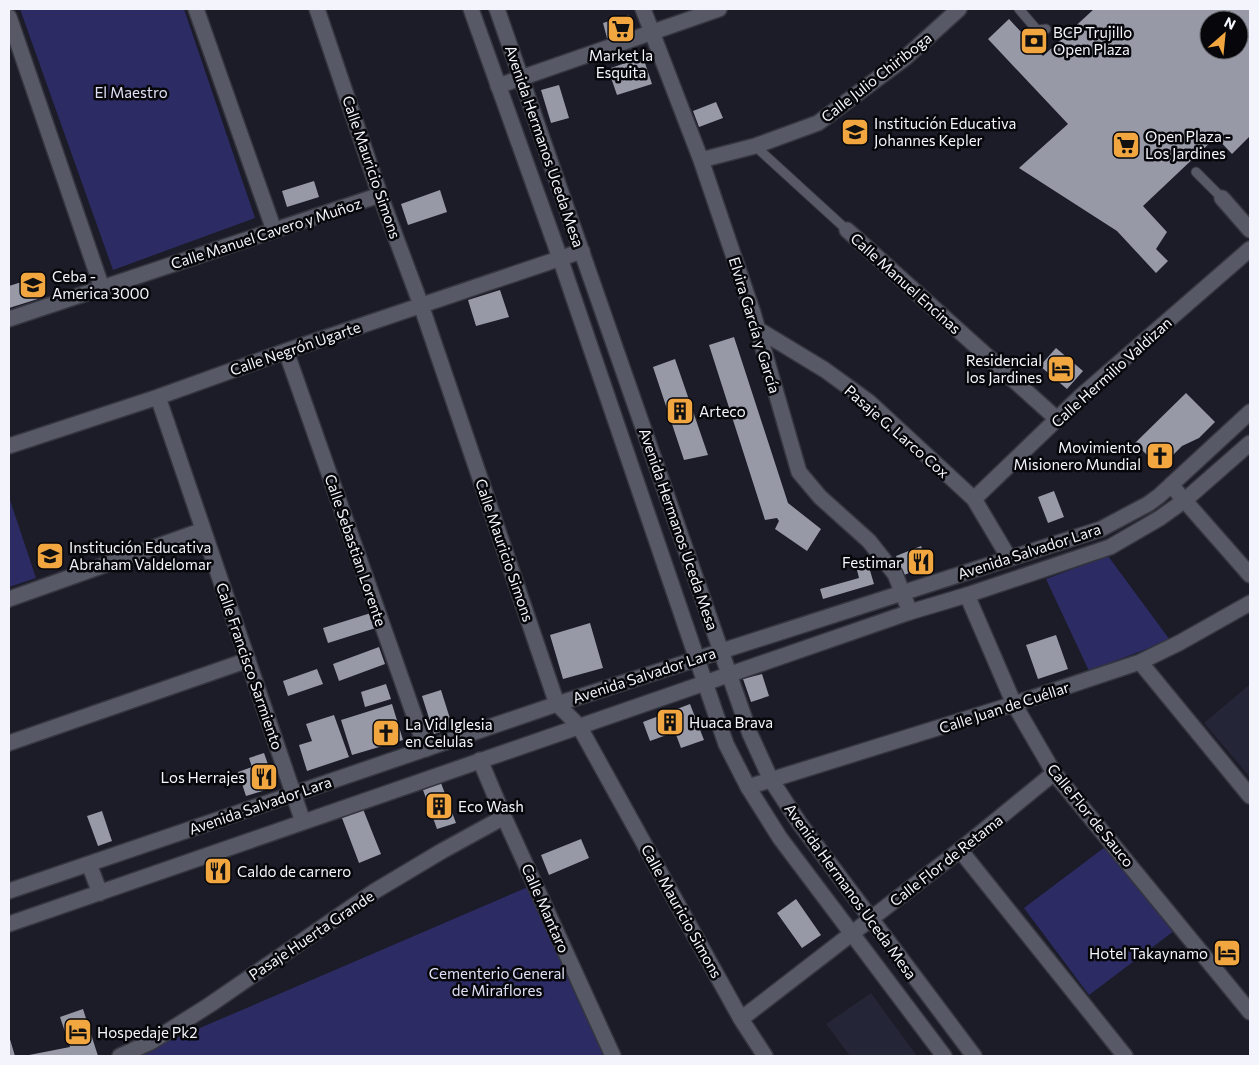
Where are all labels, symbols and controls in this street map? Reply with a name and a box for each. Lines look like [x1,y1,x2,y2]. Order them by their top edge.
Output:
north arrow [1199,10,1249,60]
text: N [1222,13,1239,33]
supermarket icon: Market la Esquita [606,14,636,44]
place label: BCP Trujillo Open Plaza [1053,23,1132,58]
bank icon: BCP Trujillo Open Plaza [1019,26,1049,56]
street label: Calle Julio Chiriboga [817,28,935,126]
street label: Avenida Hermanos Uceda Mesa [502,43,588,249]
place label: Market la Esquita [589,46,653,81]
park label: El Maestro [94,83,168,101]
street label: Calle Mauricio Simons [339,93,405,241]
place label: Institución Educativa Johannes Kepler [874,114,1016,149]
school or university icon: Institución Educativa Johannes Kepler [840,117,870,147]
place label: Open Plaza - Los Jardines [1145,127,1231,162]
supermarket icon: Open Plaza - Los Jardines [1111,130,1141,160]
street label: Calle Manuel Cavero y Muñoz [168,194,364,272]
street label: Calle Manuel Encinas [847,229,965,337]
street label: Elvira García y García [726,255,784,395]
place label: Ceba - America 3000 [52,267,149,302]
school or university icon: Ceba - America 3000 [18,270,48,300]
street label: Calle Hermilio Valdizan [1047,313,1175,431]
street label: Calle Negrón Ugarte [227,317,363,379]
place label: Residencial los Jardines [966,351,1042,386]
hotel icon: Residencial los Jardines [1046,354,1076,384]
street label: Pasaje G. Larco Cox [841,381,953,481]
building icon: Arteco [665,396,695,426]
place label: Arteco [699,402,746,420]
street label: Avenida Hermanos Uceda Mesa [636,426,722,632]
place label: Movimiento Misionero Mundial [1014,438,1141,473]
church icon: Movimiento Misionero Mundial [1145,441,1175,471]
street label: Calle Sebastian Lorente [321,472,391,629]
street label: Calle Mauricio Simons [472,476,538,624]
street label: Avenida Salvador Lara [955,519,1103,583]
place label: Institución Educativa Abraham Valdelomar [69,538,212,573]
school or university icon: Institución Educativa Abraham Valdelomar [35,541,65,571]
restaurant icon: Festimar [906,547,936,577]
place label: Festimar [842,553,902,571]
street label: Calle Francisco Sarmiento [213,580,287,752]
street label: Avenida Salvador Lara [570,643,718,707]
street label: Calle Juan de Cuéllar [937,677,1071,737]
building icon: Huaca Brava [655,707,685,737]
place label: Huaca Brava [689,713,773,731]
place label: La Vid Iglesia en Celulas [405,715,493,750]
church icon: La Vid Iglesia en Celulas [371,718,401,748]
street label: Calle Flor de Sauco [1044,760,1138,870]
restaurant icon: Los Herrajes [249,762,279,792]
place label: Los Herrajes [161,768,245,786]
street label: Avenida Salvador Lara [186,772,334,838]
building icon: Eco Wash [424,791,454,821]
place label: Eco Wash [458,797,524,815]
street label: Avenida Hermanos Uceda Mesa [781,800,921,982]
street label: Calle Flor de Retama [886,810,1006,910]
street label: Calle Mauricio Simons [638,841,726,981]
restaurant icon: Caldo de carnero [203,856,233,886]
street label: Calle Mantaro [518,861,574,955]
place label: Caldo de carnero [237,862,351,880]
street label: Pasaje Huerta Grande [245,886,377,984]
hotel icon: Hotel Takaynamo [1212,938,1242,968]
place label: Hotel Takaynamo [1089,944,1208,962]
park label: Cementerio General de Miraflores [429,964,565,999]
hotel icon: Hospedaje Pk2 [63,1017,93,1047]
place label: Hospedaje Pk2 [97,1023,198,1041]

